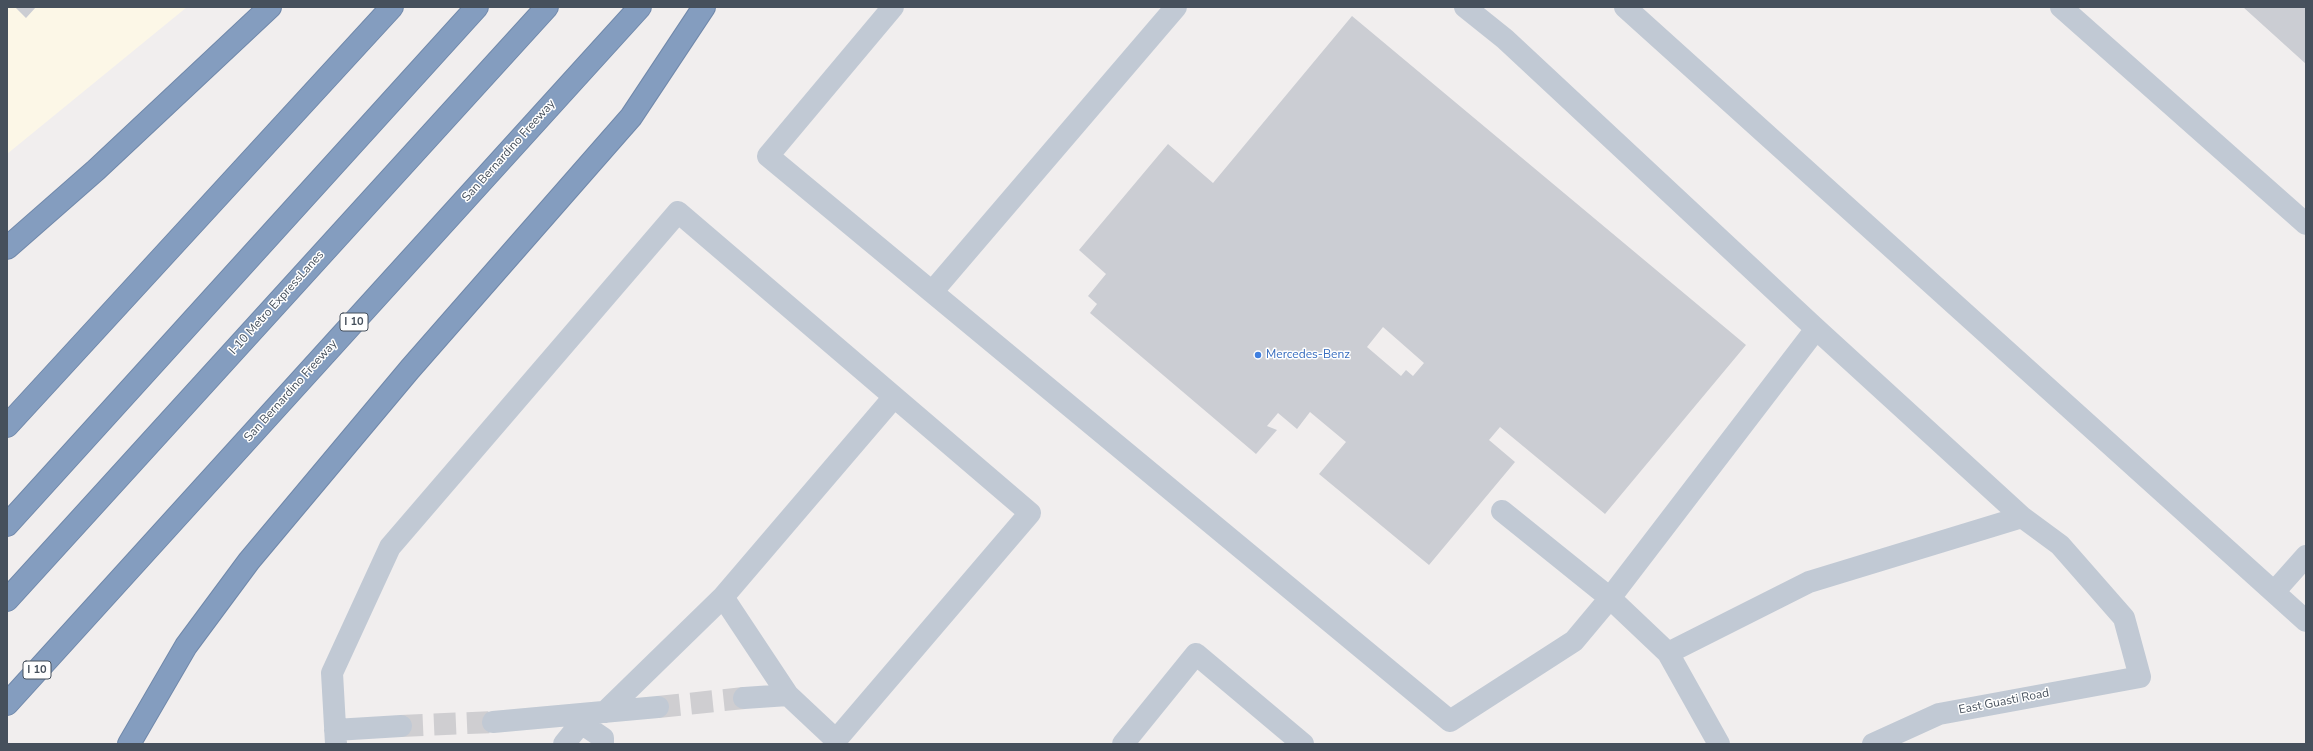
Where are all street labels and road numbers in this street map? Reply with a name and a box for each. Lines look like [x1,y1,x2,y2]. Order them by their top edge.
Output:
street label: San Bernardino Freeway [459,97,559,205]
street label: I-10 Metro ExpressLanes [227,248,327,358]
road number: I 10 [340,313,368,331]
street label: San Bernardino Freeway [241,337,341,445]
road number: I 10 [23,661,51,679]
street label: East Guasti Road [1958,686,2050,718]

